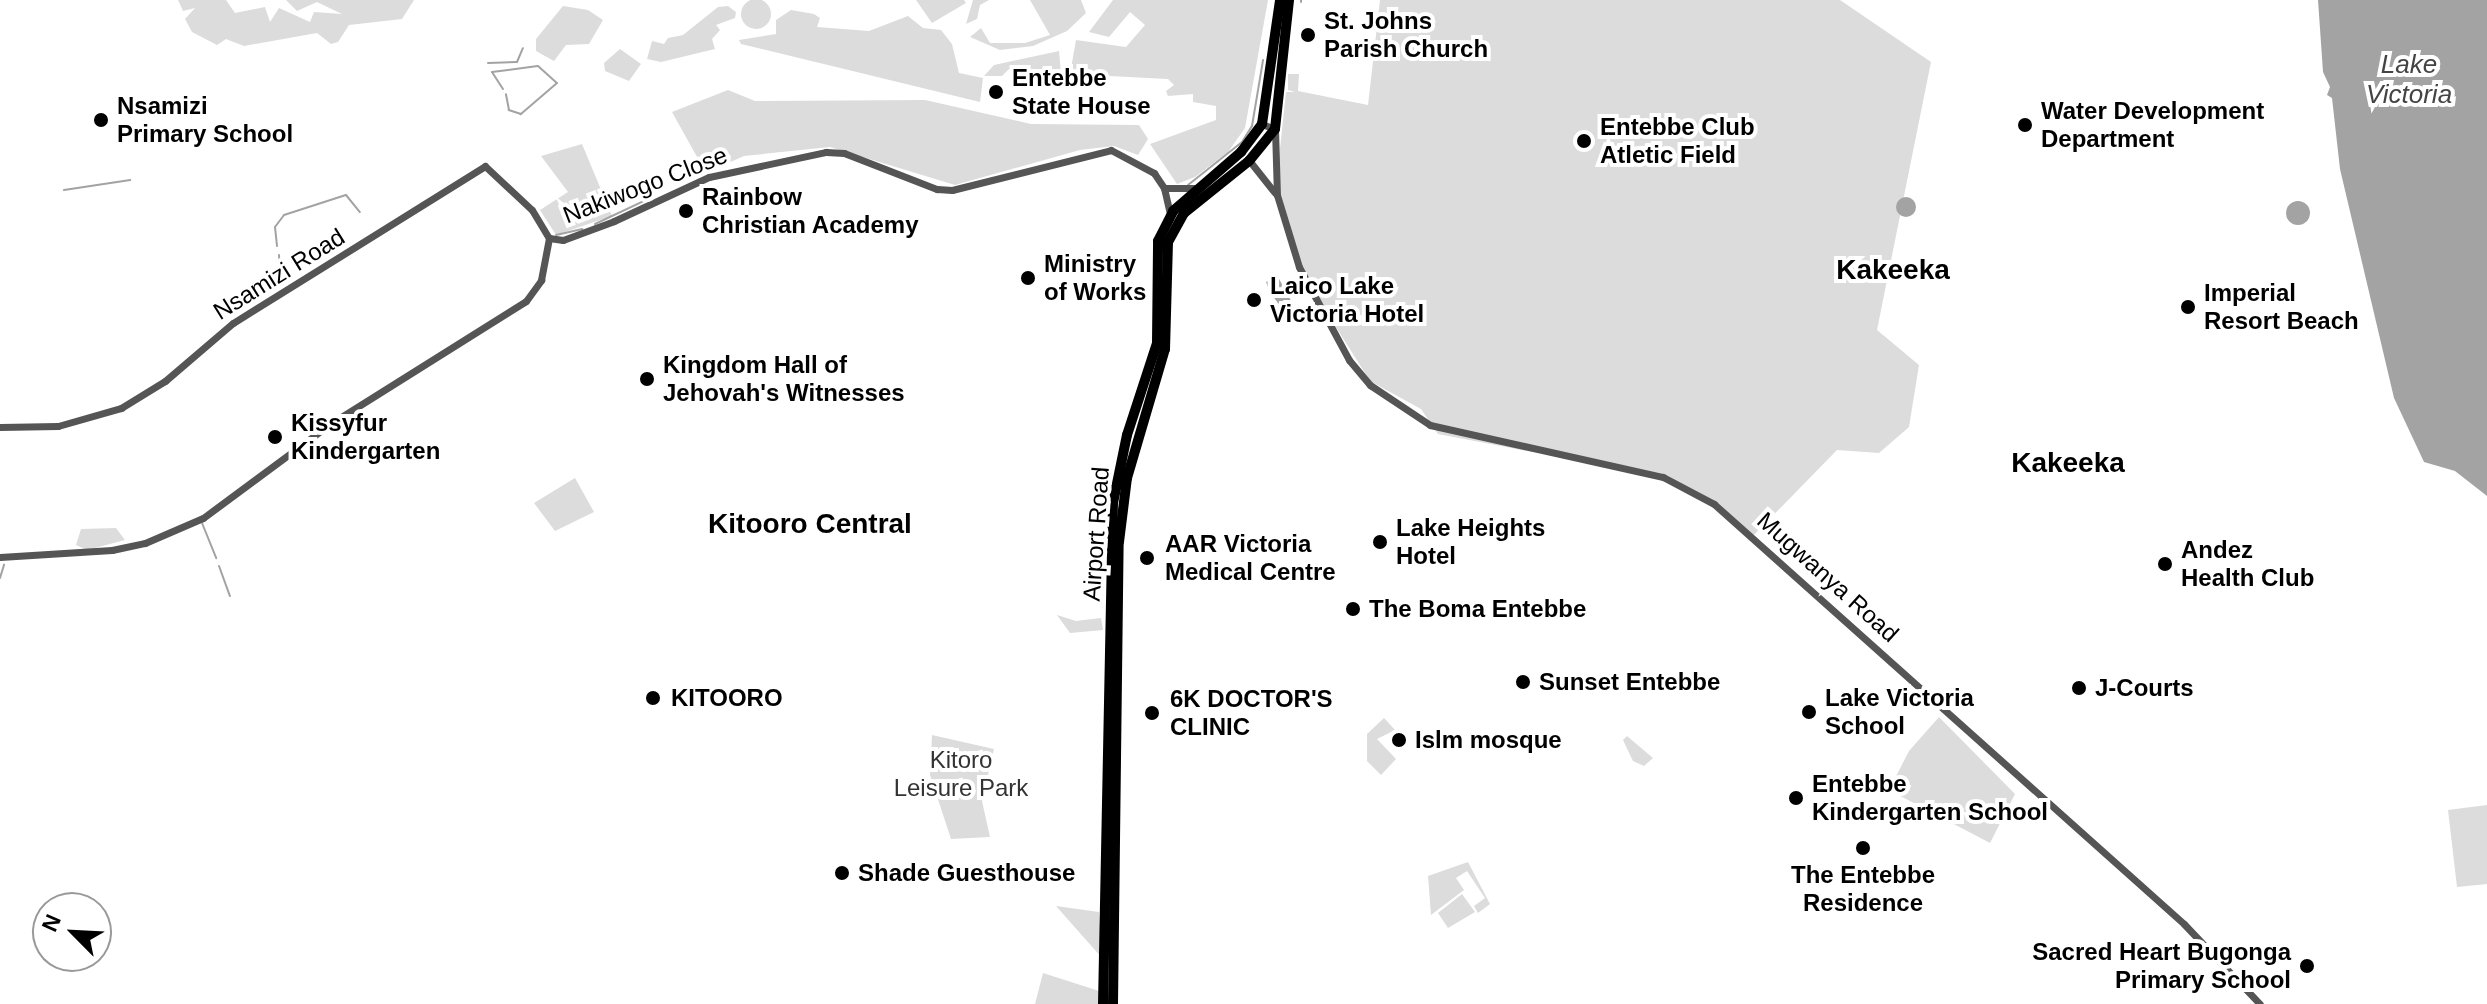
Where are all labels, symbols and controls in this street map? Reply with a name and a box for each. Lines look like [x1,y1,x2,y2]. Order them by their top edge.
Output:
place label: St. Johns Parish Church [1324,7,1488,63]
marker: St. Johns Parish Church [1299,26,1317,44]
water label: Lake Victoria [2366,49,2452,110]
place label: Entebbe State House [1012,64,1151,120]
marker: Entebbe State House [987,83,1005,101]
place label: Nsamizi Primary School [117,92,293,148]
place label: Water Development Department [2041,97,2264,153]
marker: Nsamizi Primary School [92,111,110,129]
place label: Entebbe Club Atletic Field [1600,113,1755,169]
marker: Water Development Department [2016,116,2034,134]
marker: Entebbe Club Atletic Field [1575,132,1593,150]
street label: Nakiwogo Close [559,140,731,230]
place label: Rainbow Christian Academy [702,183,919,239]
marker: Rainbow Christian Academy [677,202,695,220]
street label: Nsamizi Road [208,222,350,326]
place label: Ministry of Works [1044,250,1146,306]
district label: Kakeeka [1836,253,1950,287]
marker: Ministry of Works [1019,269,1037,287]
place label: Laico Lake Victoria Hotel [1270,272,1424,328]
place label: Imperial Resort Beach [2204,279,2359,335]
marker: Laico Lake Victoria Hotel [1245,291,1263,309]
marker: Imperial Resort Beach [2179,298,2197,316]
place label: Kingdom Hall of Jehovah's Witnesses [663,351,905,407]
marker: Kingdom Hall of Jehovah's Witnesses [638,370,656,388]
place label: Kissyfur Kindergarten [291,409,440,465]
marker: Kissyfur Kindergarten [266,428,284,446]
district label: Kakeeka [2011,446,2125,480]
street label: Airport Road [1077,466,1115,602]
street label: Mugwanya Road [1751,506,1905,648]
district label: Kitooro Central [708,507,912,541]
place label: Lake Heights Hotel [1396,514,1545,570]
place label: AAR Victoria Medical Centre [1165,530,1336,586]
marker: Lake Heights Hotel [1371,533,1389,551]
place label: Andez Health Club [2181,536,2314,592]
marker: AAR Victoria Medical Centre [1136,547,1158,569]
marker: Andez Health Club [2156,555,2174,573]
place label: The Boma Entebbe [1369,595,1586,623]
marker: The Boma Entebbe [1344,600,1362,618]
place label: Sunset Entebbe [1539,668,1720,696]
marker: Sunset Entebbe [1514,673,1532,691]
place label: J-Courts [2095,674,2194,702]
marker: J-Courts [2070,679,2088,697]
place label: KITOORO [671,684,783,712]
place label: Lake Victoria School [1825,684,1974,740]
place label: 6K DOCTOR'S CLINIC [1170,685,1333,741]
marker: KITOORO [642,687,664,709]
marker: 6K DOCTOR'S CLINIC [1141,702,1163,724]
marker: Lake Victoria School [1800,703,1818,721]
place label: Islm mosque [1415,726,1562,754]
marker: Islm mosque [1390,731,1408,749]
park label: Kitoro Leisure Park [894,746,1028,802]
place label: Entebbe Kindergarten School [1812,770,2048,826]
marker: Entebbe Kindergarten School [1787,789,1805,807]
marker: The Entebbe Residence [1854,839,1872,857]
place label: Shade Guesthouse [858,859,1075,887]
place label: The Entebbe Residence [1791,861,1935,917]
marker: Shade Guesthouse [833,864,851,882]
north arrow [32,892,112,972]
text: N [37,911,66,935]
place label: Sacred Heart Bugonga Primary School [2032,938,2291,994]
marker: Sacred Heart Bugonga Primary School [2298,957,2316,975]

